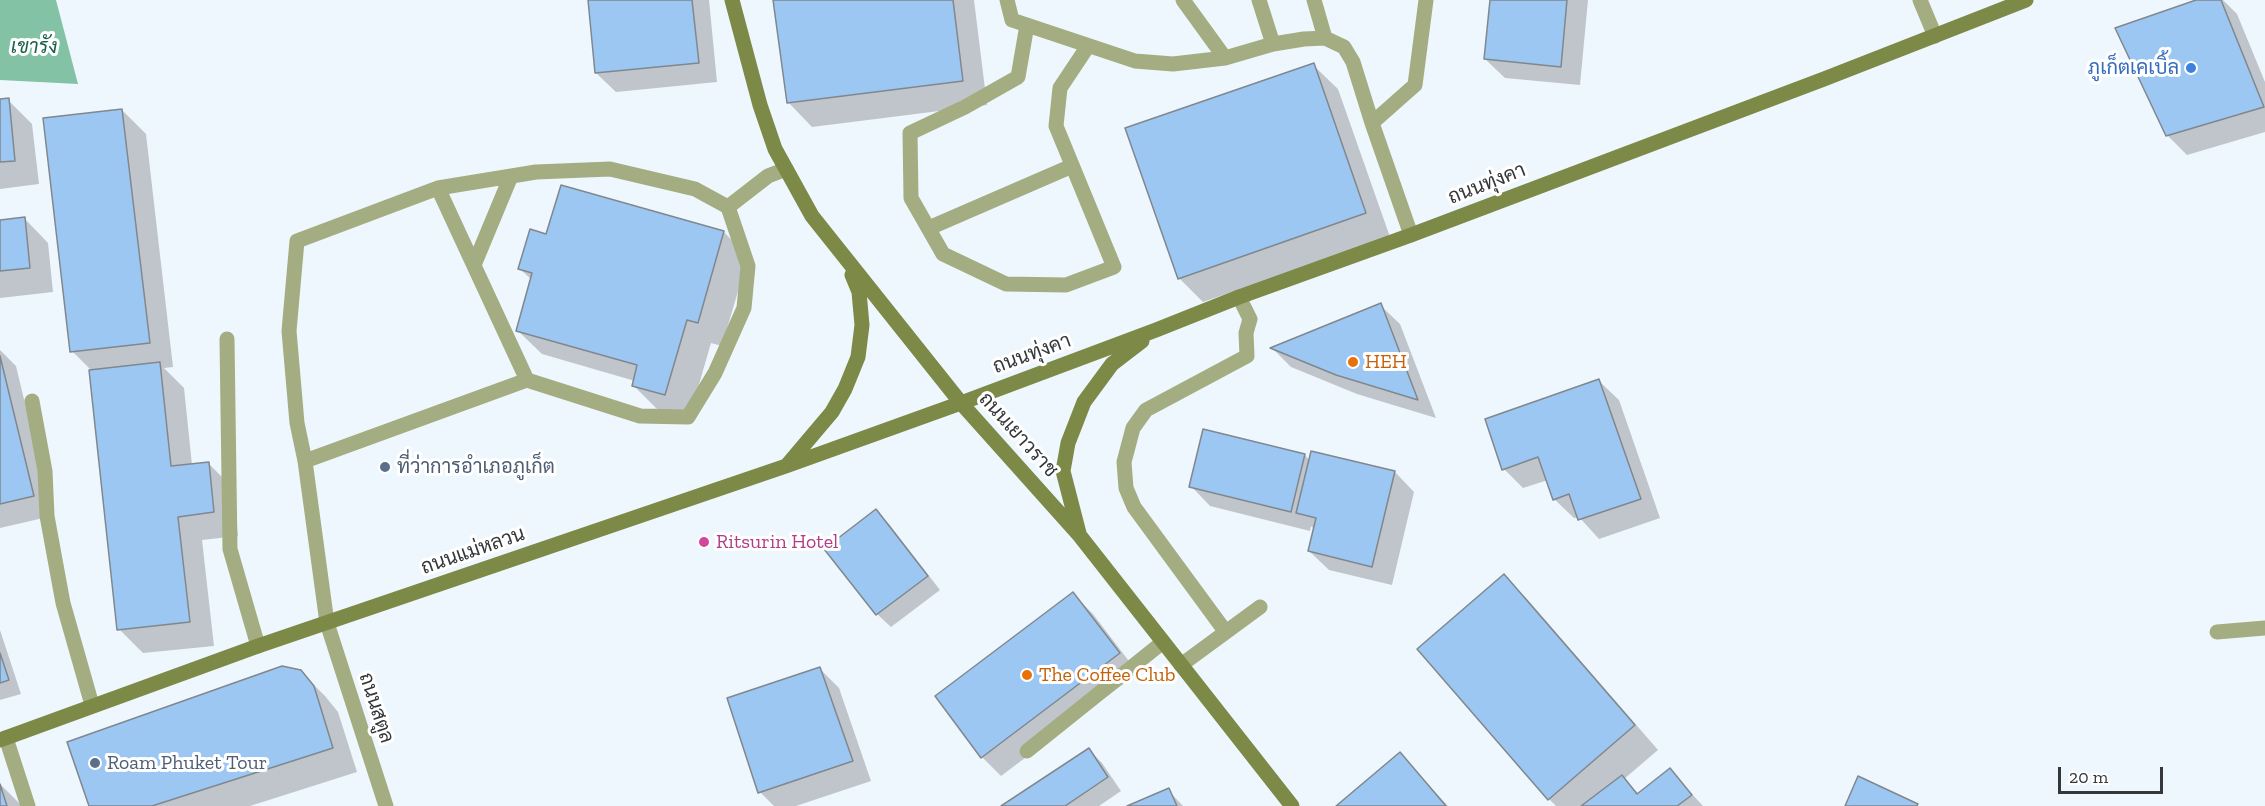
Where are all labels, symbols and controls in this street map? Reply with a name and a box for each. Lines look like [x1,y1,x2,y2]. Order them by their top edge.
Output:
park label: เขารัง [11,35,57,59]
place label: ภูเก็ตเคเบิ้ล [2088,56,2179,80]
marker: ภูเก็ตเคเบิ้ล [2184,61,2198,75]
street label: ถนนทุ่งคา [1445,158,1529,210]
street label: ถนนทุ่งคา [990,329,1074,379]
place label: HEH [1365,350,1407,374]
marker: HEH [1346,355,1360,369]
street label: ถนนเยาวราช [974,388,1062,482]
place label: ที่ว่าการอำเภอภูเก็ต [397,455,555,479]
marker: ที่ว่าการอำเภอภูเก็ต [378,460,392,474]
street label: ถนนแม่หลวน [418,522,528,580]
place label: Ritsurin Hotel [716,530,838,554]
marker: Ritsurin Hotel [697,535,711,549]
place label: The Coffee Club [1039,663,1175,687]
marker: The Coffee Club [1020,668,1034,682]
street label: ถนนสตูล [353,670,399,746]
place label: Roam Phuket Tour [107,751,267,775]
scale bar [2061,755,2166,793]
marker: Roam Phuket Tour [88,756,102,770]
text: 20 m [2069,766,2108,788]

